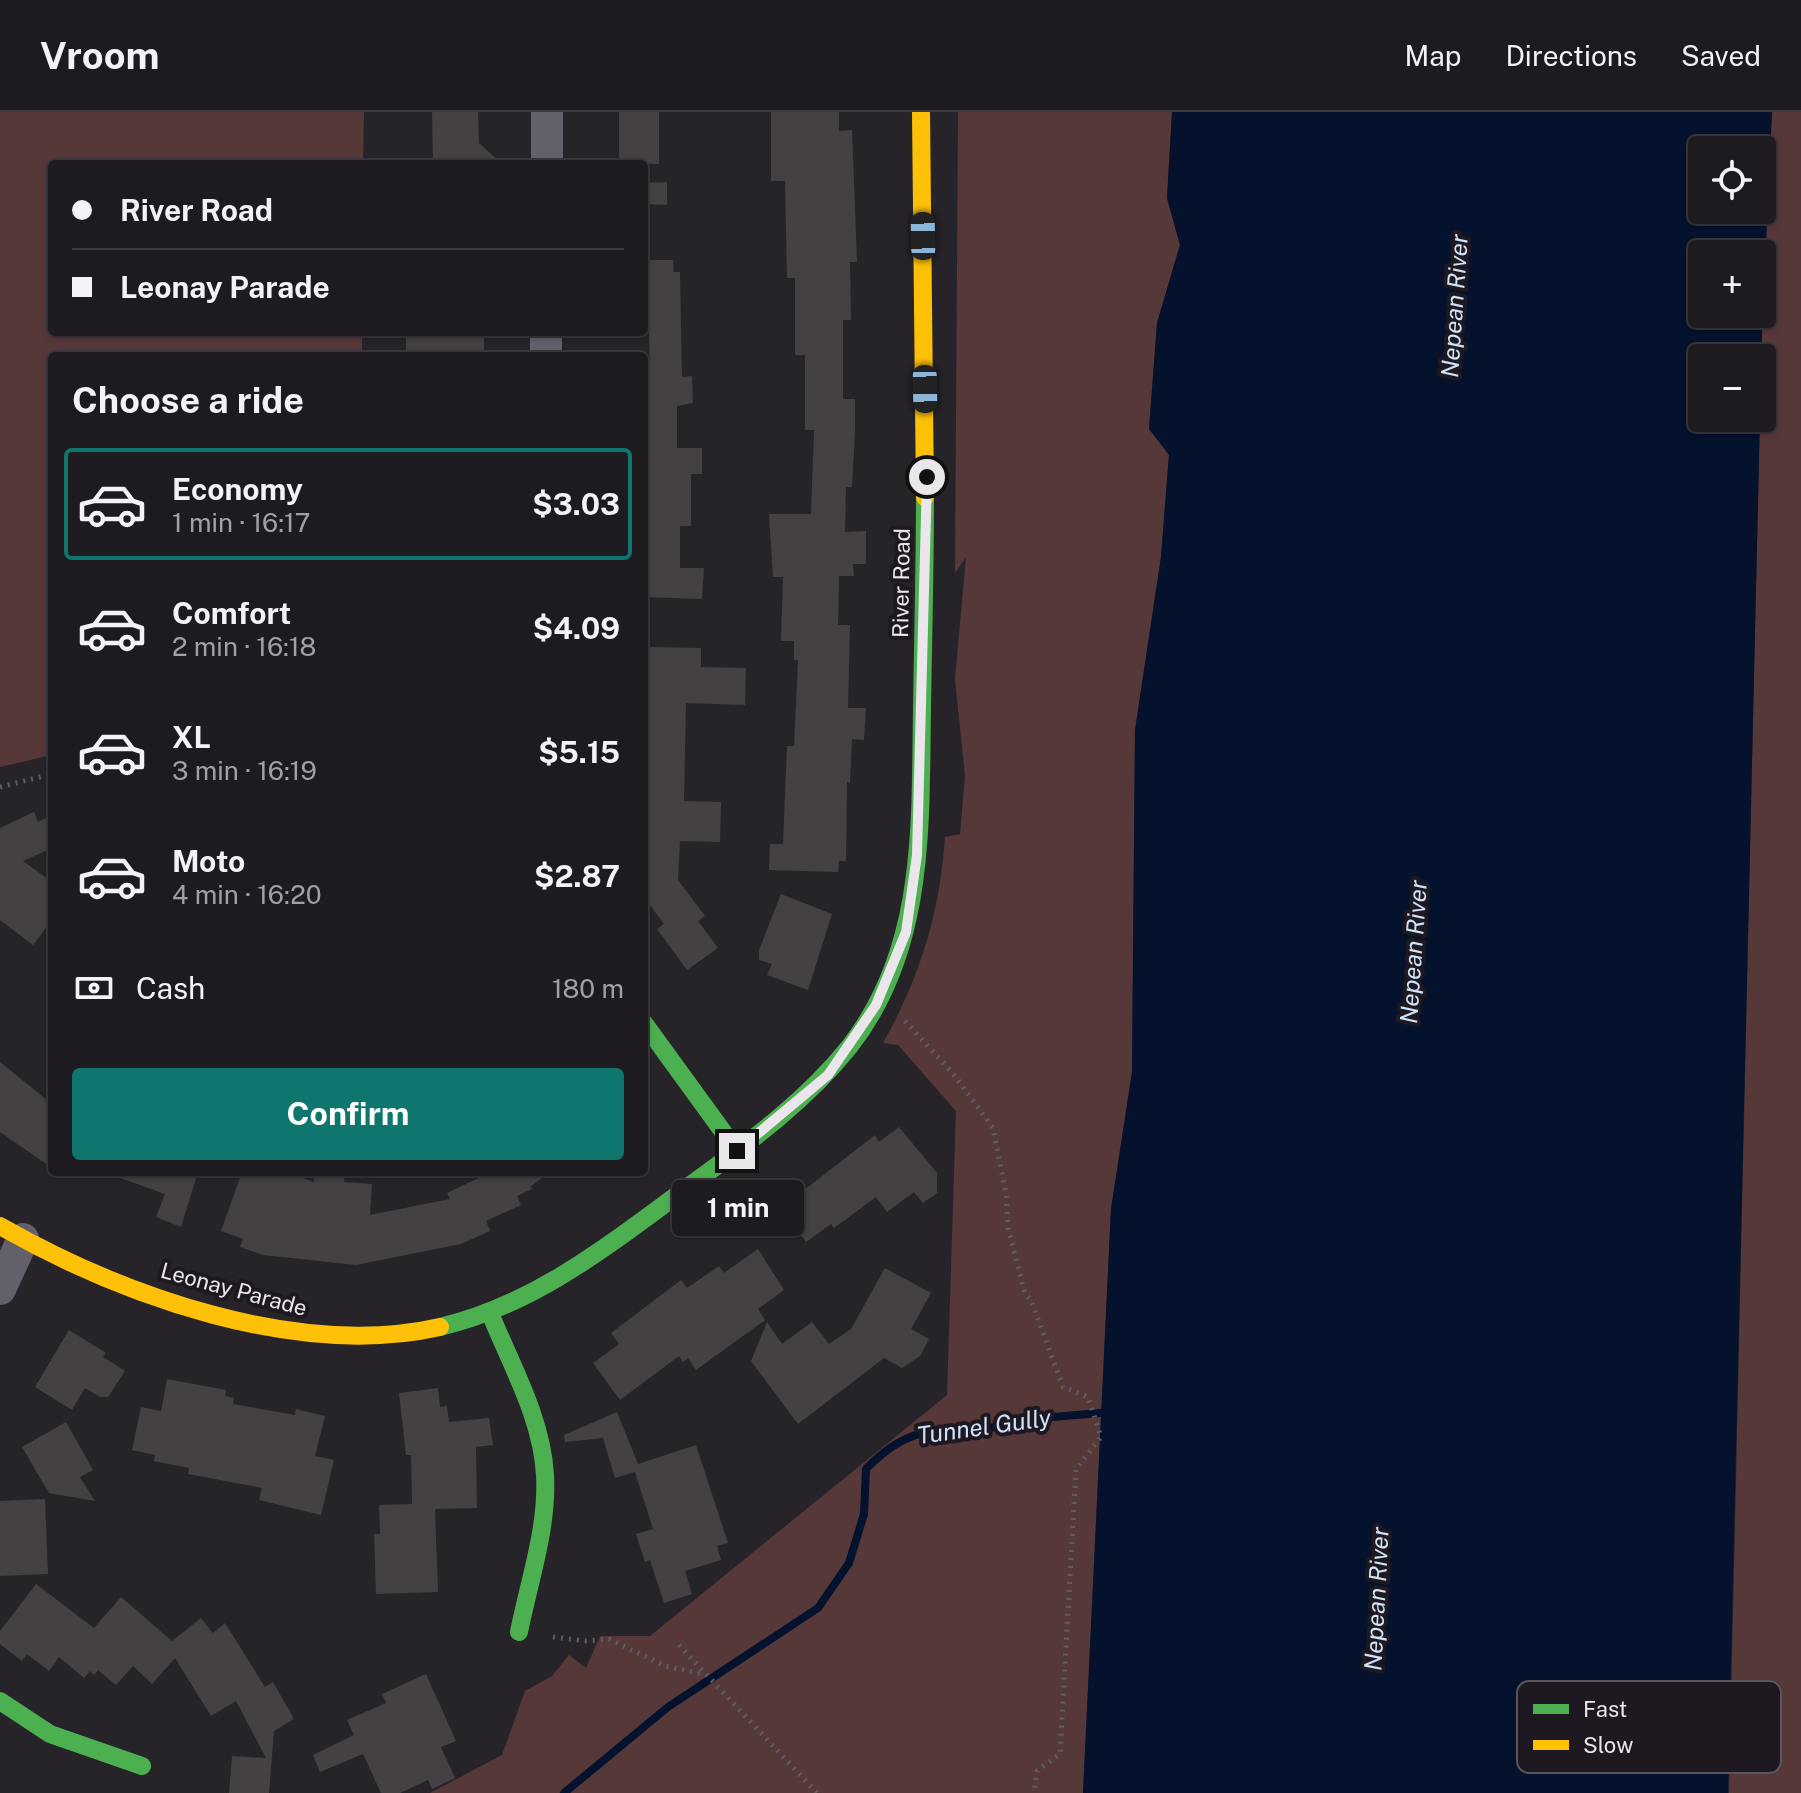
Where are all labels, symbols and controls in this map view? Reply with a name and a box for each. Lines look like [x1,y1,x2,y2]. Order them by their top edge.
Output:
text: Vroom [40,33,160,78]
text: Map [1405,39,1461,72]
text: Directions [1505,39,1637,72]
text: Saved [1681,39,1761,72]
map controls [1688,136,1776,432]
button: locate [1688,136,1776,224]
text: River Road [120,192,273,228]
car [911,212,935,260]
water label: Nepean River [1435,232,1473,379]
button: + [1688,240,1776,328]
text: Leonay Parade [120,269,330,305]
button: − [1688,344,1776,432]
car [913,365,937,413]
text: Choose a ride [72,379,304,421]
route start [909,459,945,495]
icon: car [76,468,148,540]
text: Economy [172,471,303,507]
text: $3.03 [532,486,620,522]
text: 1 min · 16:17 [172,507,310,538]
street label: River Road [887,528,915,638]
icon: car [76,592,148,664]
text: Comfort [172,595,291,631]
text: $4.09 [533,610,620,646]
text: 2 min · 16:18 [172,631,316,662]
icon: car [76,716,148,788]
text: XL [172,719,211,755]
text: $5.15 [538,734,620,770]
text: 3 min · 16:19 [172,755,317,786]
icon: car [76,840,148,912]
text: Moto [172,843,245,879]
text: $2.87 [534,858,620,894]
water label: Nepean River [1394,878,1432,1025]
text: 4 min · 16:20 [172,879,322,910]
icon: cash [72,966,116,1010]
text: Cash [136,970,205,1006]
text: 180 m [552,973,624,1004]
button: Confirm [72,1068,624,1160]
route end [719,1133,755,1169]
callout: 1 min [671,1179,803,1235]
text: 1 min [707,1192,769,1223]
street label: Leonay Parade [158,1257,310,1321]
water label: Tunnel Gully [915,1403,1053,1449]
water label: Nepean River [1358,1525,1394,1672]
legend [1517,1681,1781,1773]
text: Fast [1583,1696,1627,1722]
text: Slow [1583,1732,1633,1758]

